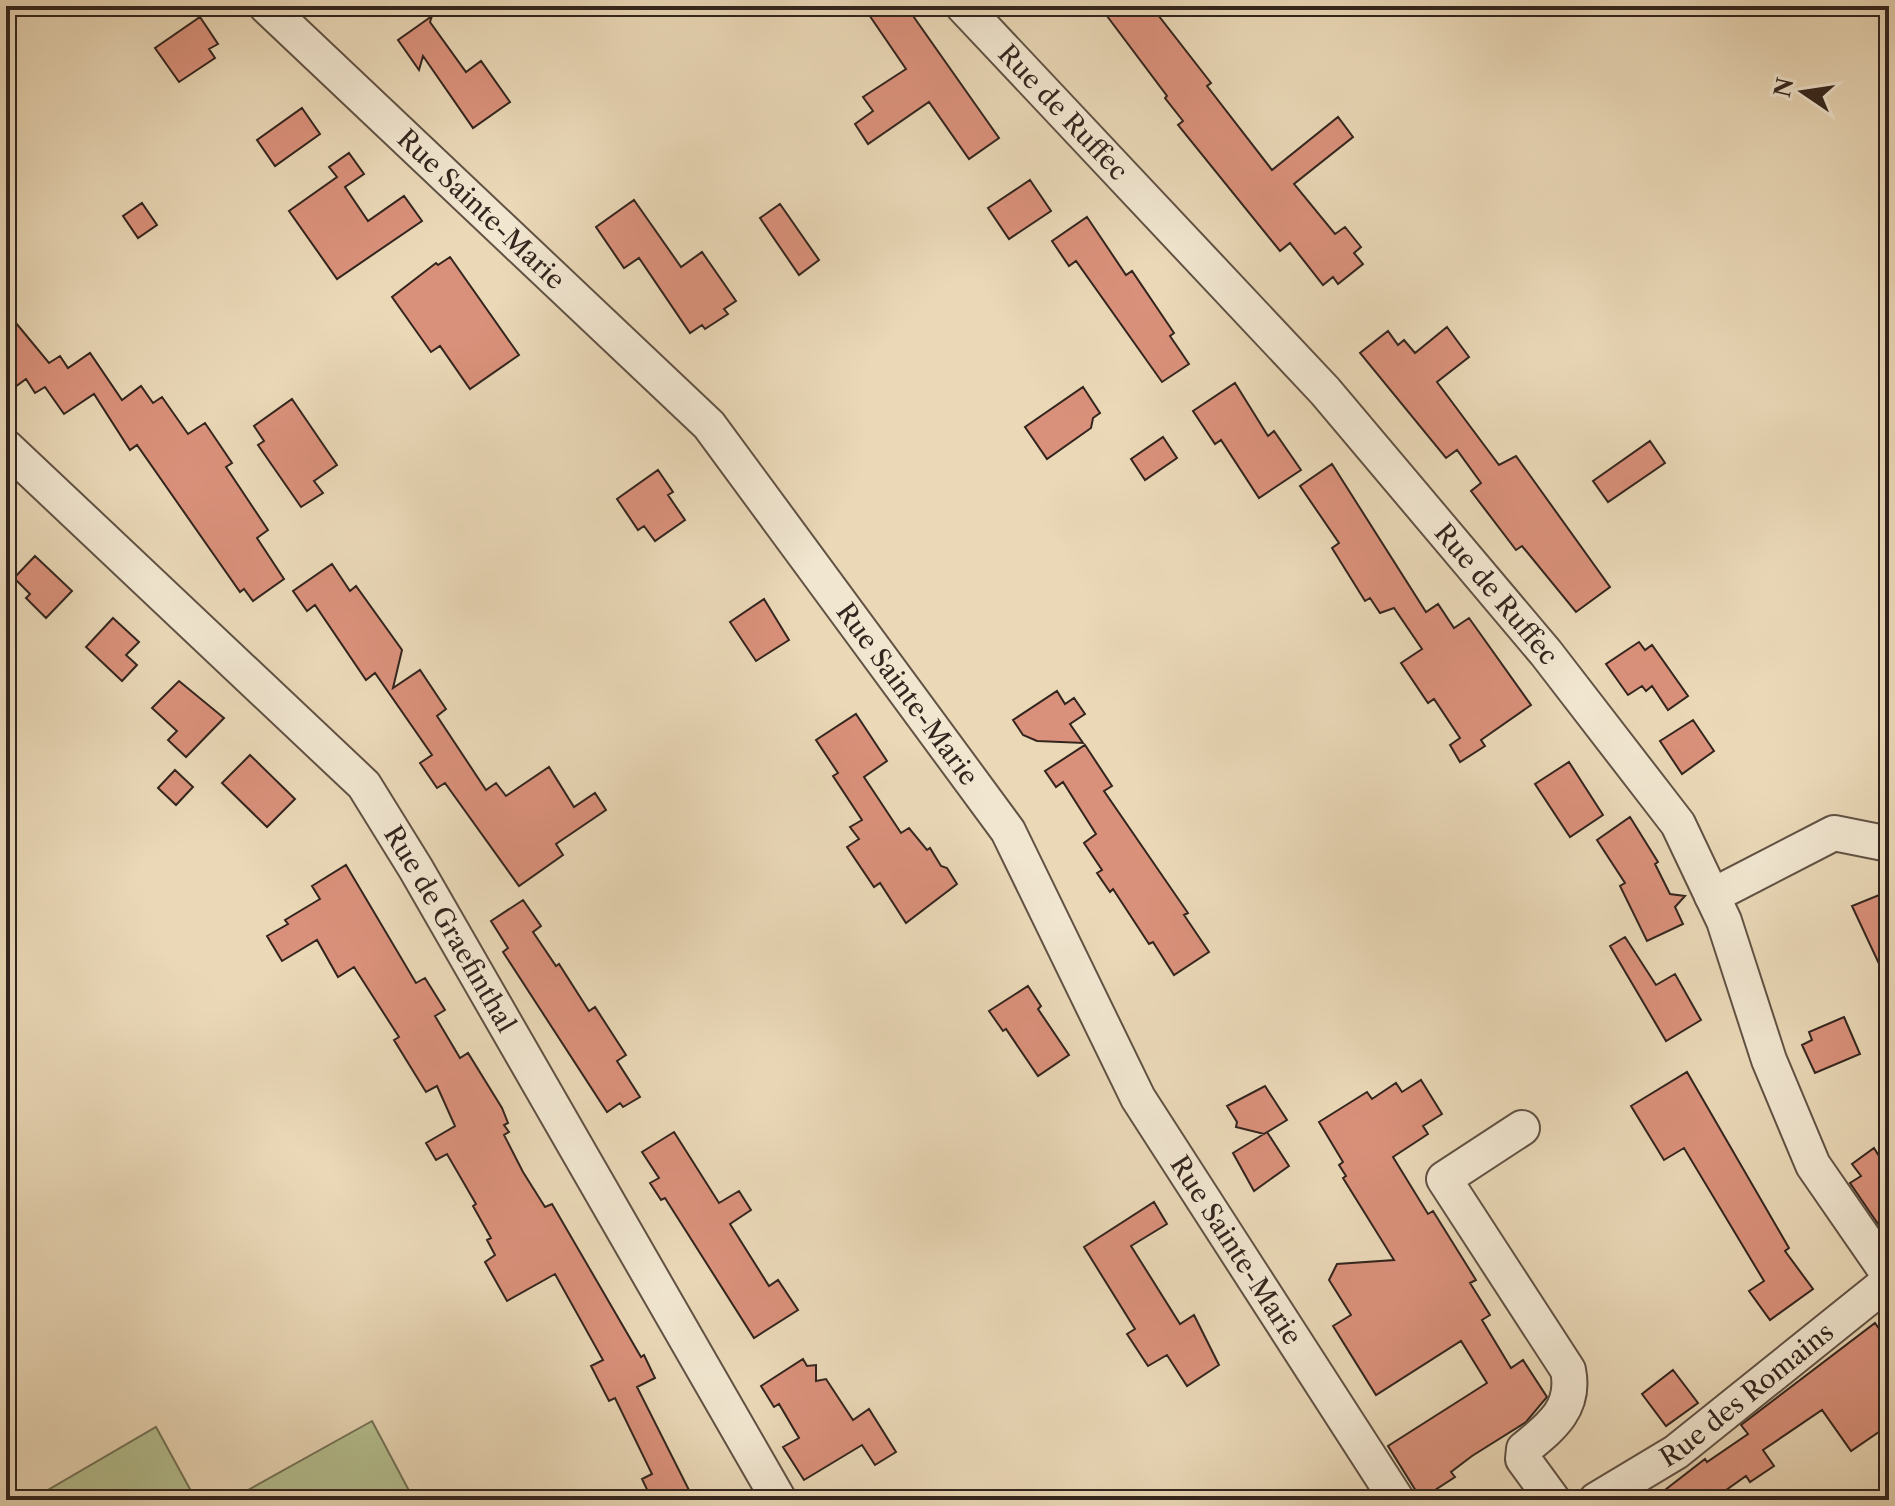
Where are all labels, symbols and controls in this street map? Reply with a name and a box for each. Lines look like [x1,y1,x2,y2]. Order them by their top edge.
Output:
street label: Rue de Ruffec [992,38,1135,187]
north arrow [1763,52,1843,132]
text: N [1769,75,1799,100]
street label: Rue Sainte-Marie [391,123,571,296]
street label: Rue de Ruffec [1428,517,1565,671]
street label: Rue Sainte-Marie [830,597,985,792]
street label: Rue de Graefinthal [377,820,523,1038]
street label: Rue Sainte-Marie [1163,1150,1309,1351]
street label: Rue des Romains [1654,1316,1840,1474]

